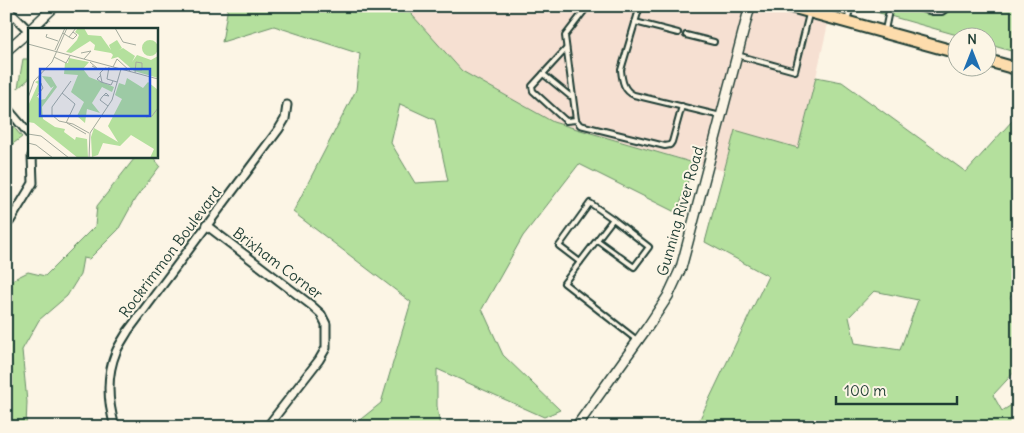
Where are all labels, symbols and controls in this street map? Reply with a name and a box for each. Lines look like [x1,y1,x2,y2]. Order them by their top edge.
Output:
inset map [28,28,158,158]
north arrow [946,28,996,78]
text: N [967,30,977,48]
street label: Gunning River Road [652,144,708,278]
street label: Rockrimmon Boulevard [115,183,225,321]
street label: Brixham Corner [229,223,327,303]
scale bar [836,373,958,405]
text: 100 m [844,381,886,400]

